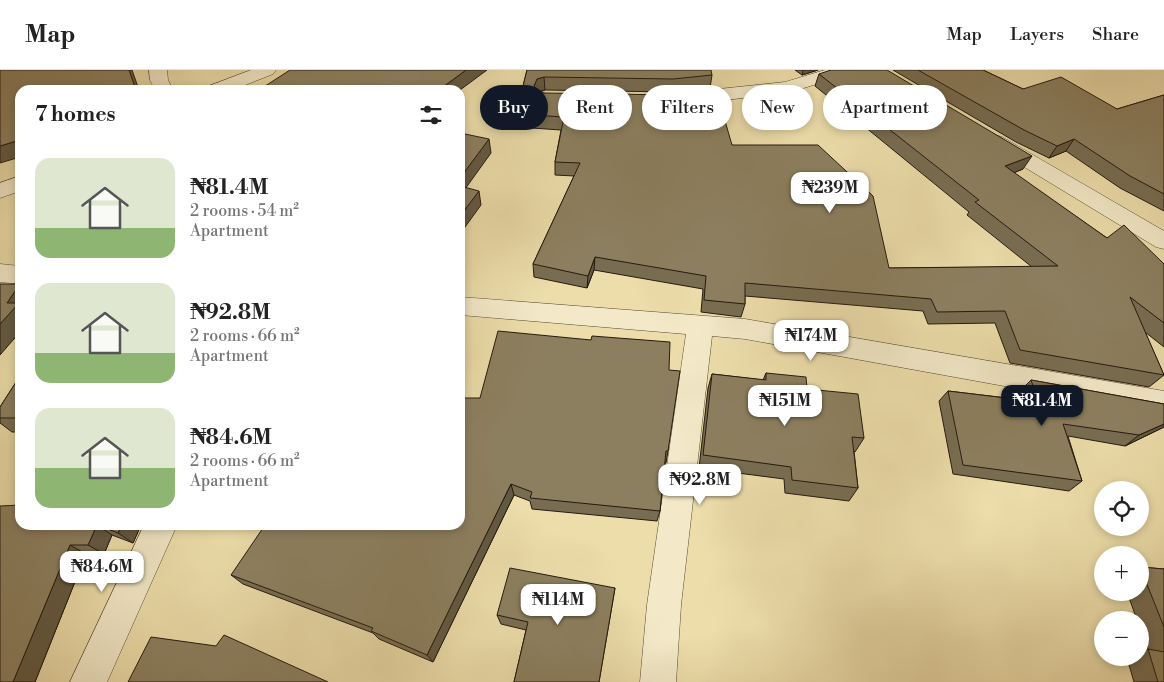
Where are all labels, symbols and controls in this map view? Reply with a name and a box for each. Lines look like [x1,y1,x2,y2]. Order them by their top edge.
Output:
text: Map [25,20,75,50]
text: Map [947,23,982,46]
text: Layers [1010,23,1064,46]
text: Share [1092,23,1139,46]
chip: Buy [480,85,548,130]
chip: Rent [558,85,632,130]
chip: Filters [642,85,732,130]
chip: New [742,85,813,130]
chip: Apartment [823,85,947,130]
icon: filters [417,101,445,129]
text: 7 homes [35,102,116,128]
pin: ₦239M [795,172,865,214]
text: ₦81.4M [190,175,268,201]
icon: home [75,178,135,238]
text: ₦239M [802,178,858,198]
text: 2 rooms · 54 m² [190,201,299,221]
text: Apartment [190,221,269,241]
text: ₦92.8M [190,300,271,326]
icon: home [75,303,135,363]
pin: ₦174M [776,320,846,362]
text: 2 rooms · 66 m² [190,326,300,346]
text: ₦174M [785,326,837,346]
text: Apartment [190,346,269,366]
pin: ₦151M [750,384,820,427]
pin: ₦81.4M [1001,384,1083,427]
text: ₦151M [759,391,811,411]
text: ₦81.4M [1012,391,1072,411]
text: ₦84.6M [190,425,272,451]
icon: home [75,428,135,488]
text: 2 rooms · 66 m² [190,451,300,471]
pin: ₦92.8M [659,464,741,506]
text: ₦92.8M [669,470,731,490]
text: Apartment [190,471,269,491]
map controls [1094,481,1149,666]
button: locate [1094,481,1149,536]
button: + [1094,546,1149,601]
pin: ₦84.6M [61,550,143,593]
text: ₦84.6M [71,557,133,577]
pin: ₦114M [523,584,593,626]
text: ₦114M [532,590,584,610]
button: − [1094,611,1149,666]

